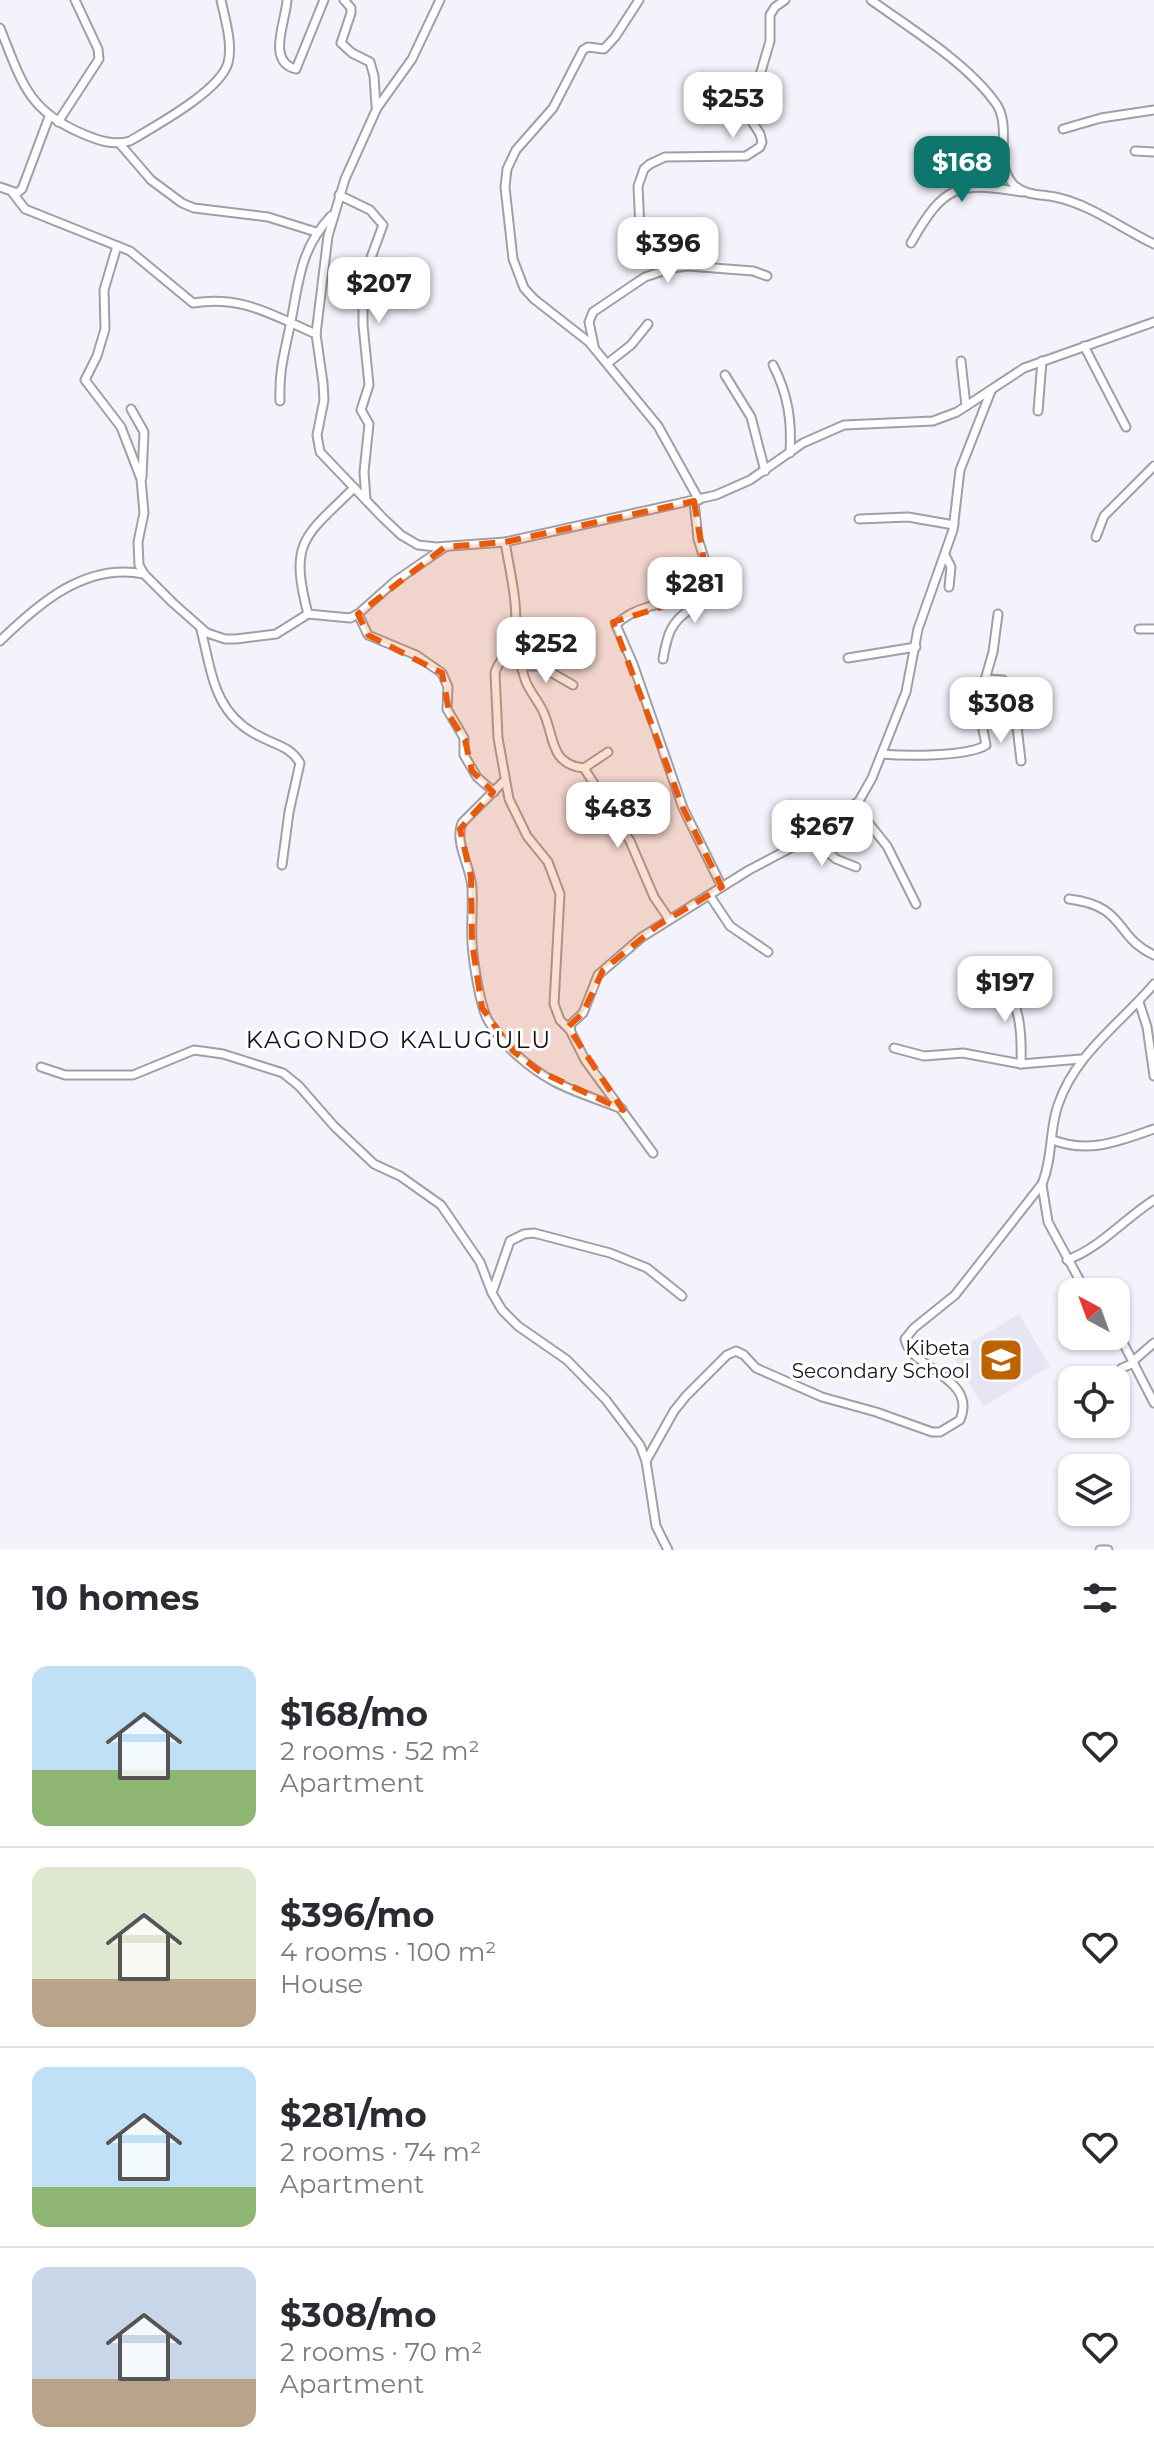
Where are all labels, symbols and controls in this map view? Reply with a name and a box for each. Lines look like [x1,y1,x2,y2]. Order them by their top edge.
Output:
pin: $253 [686,72,780,140]
text: $253 [702,82,764,114]
pin: $168 [915,136,1009,204]
text: $168 [932,146,992,178]
pin: $396 [621,217,715,285]
text: $396 [635,227,701,259]
pin: $207 [332,257,426,325]
text: $207 [346,267,412,299]
pin: $281 [648,557,742,625]
text: $281 [665,567,725,599]
pin: $252 [499,617,593,685]
text: $252 [515,627,577,659]
pin: $308 [954,677,1048,745]
text: $308 [968,687,1034,719]
pin: $483 [571,782,665,850]
text: $483 [584,792,652,824]
pin: $267 [775,800,869,868]
text: $267 [790,810,854,842]
pin: $197 [958,956,1052,1024]
text: $197 [975,966,1035,998]
district label: KAGONDO KALUGULU [246,1025,552,1054]
north arrow [1058,1278,1130,1350]
map controls [1058,1278,1130,1526]
place label: Kibeta Secondary School [792,1336,970,1383]
school or university icon: Kibeta Secondary School [977,1336,1025,1384]
button: locate [1058,1366,1130,1438]
button: layers [1058,1454,1130,1526]
icon: filters [1078,1576,1122,1620]
text: 10 homes [32,1577,199,1619]
text: $168/mo [280,1693,428,1735]
icon: home [96,1698,192,1794]
icon: heart [1078,1724,1122,1768]
text: 2 rooms · 52 m² [280,1735,480,1767]
text: Apartment [280,1767,424,1799]
text: $396/mo [280,1894,435,1936]
icon: home [96,1899,192,1995]
icon: heart [1078,1925,1122,1969]
text: 4 rooms · 100 m² [280,1936,497,1968]
text: House [280,1968,363,2000]
text: $281/mo [280,2094,427,2136]
icon: home [96,2099,192,2195]
icon: heart [1078,2125,1122,2169]
text: 2 rooms · 74 m² [280,2136,481,2168]
text: Apartment [280,2168,424,2200]
text: $308/mo [280,2294,436,2336]
icon: home [96,2299,192,2395]
icon: heart [1078,2325,1122,2369]
text: 2 rooms · 70 m² [280,2336,482,2368]
text: Apartment [280,2368,424,2400]

